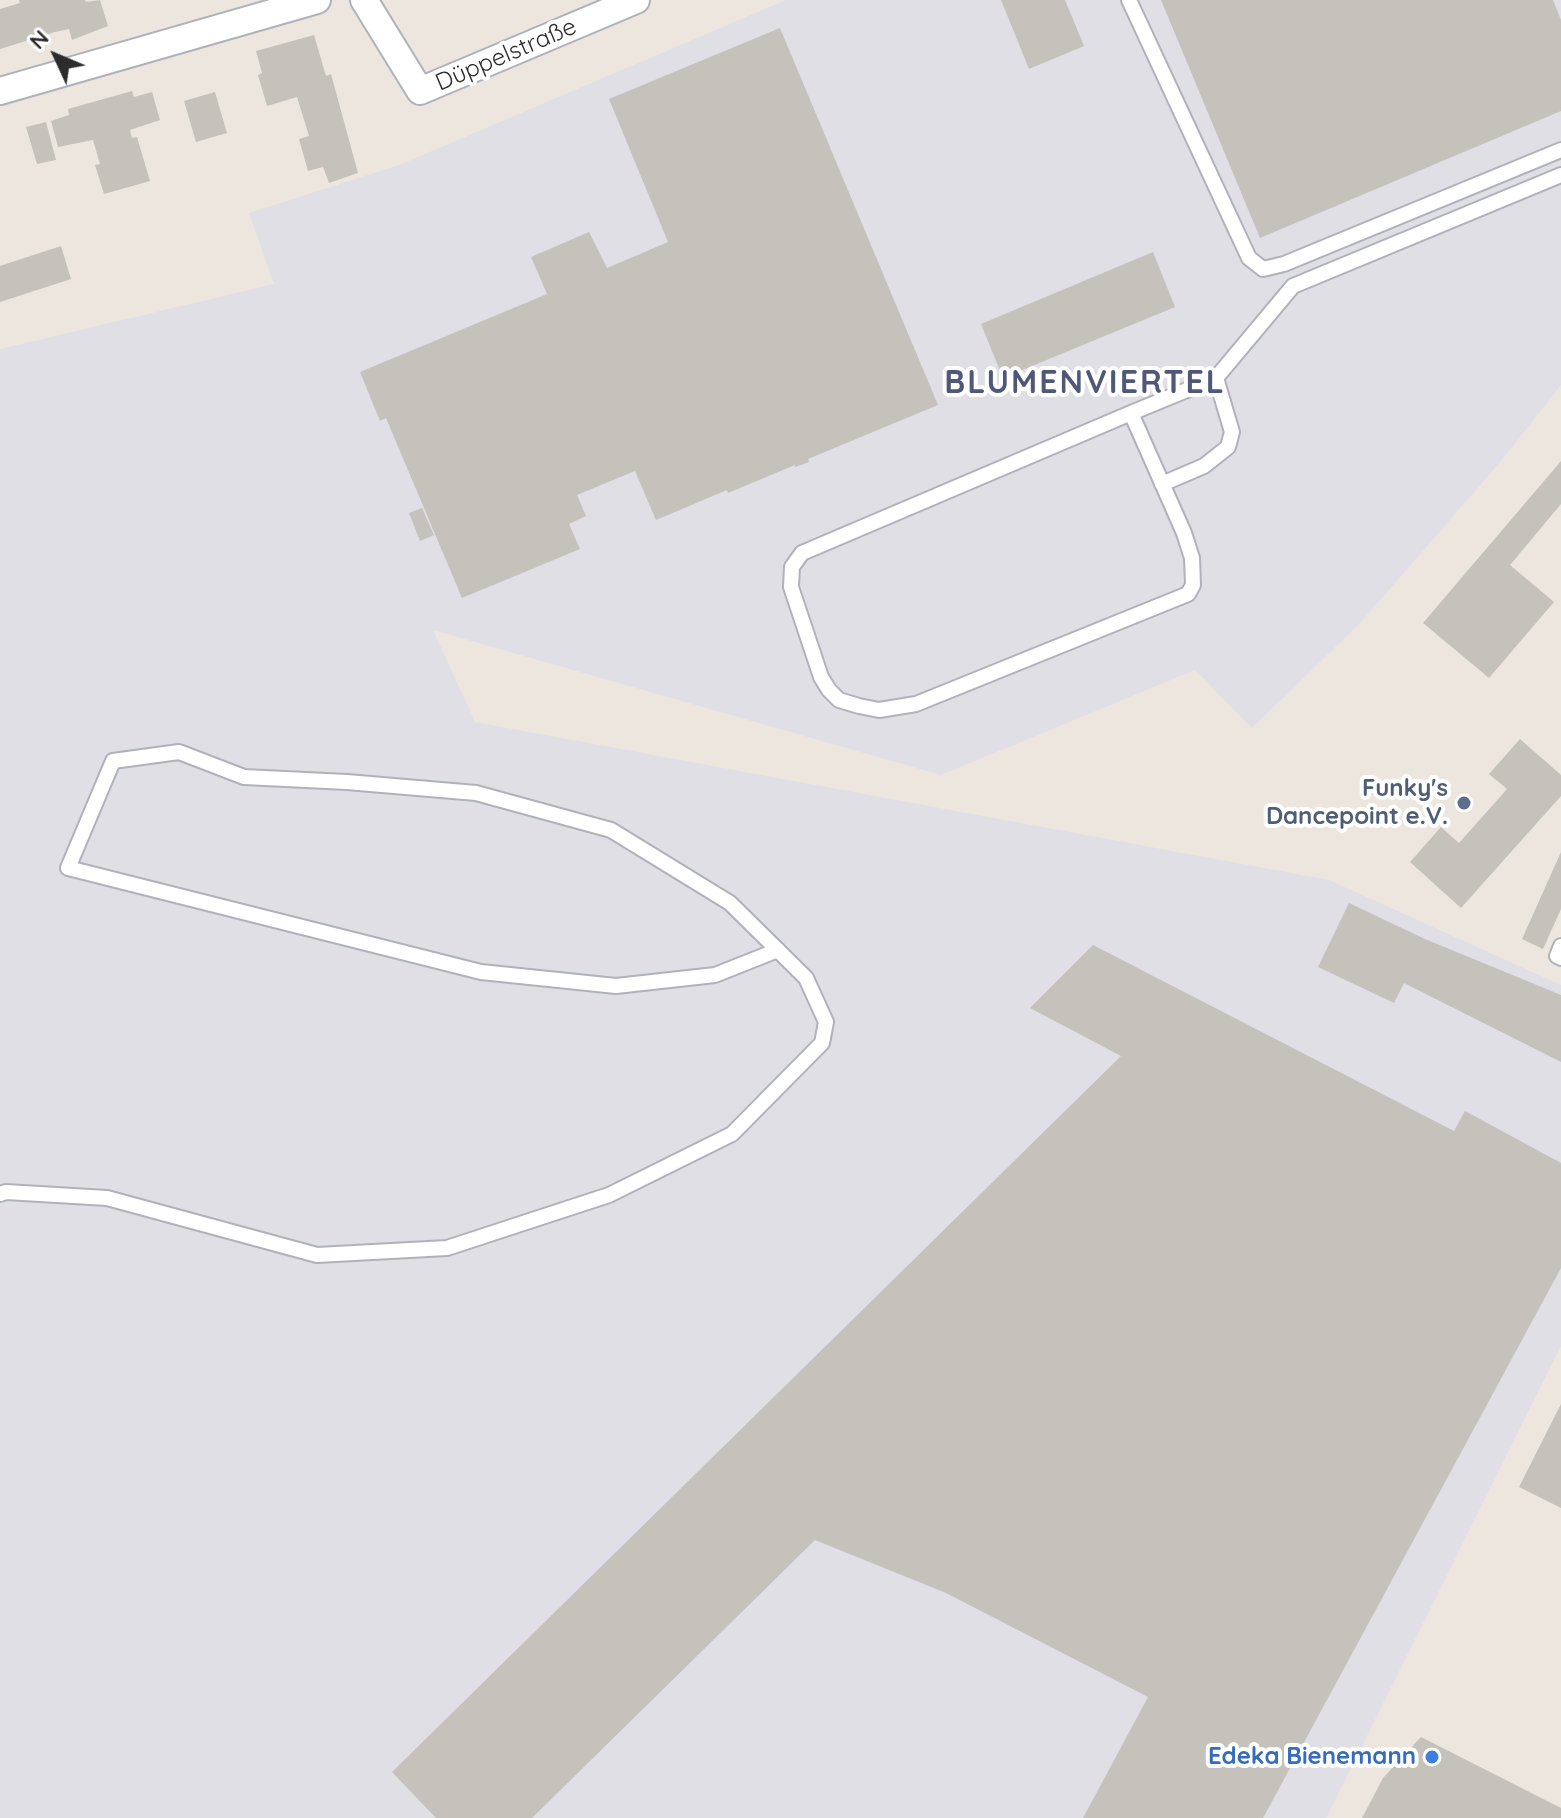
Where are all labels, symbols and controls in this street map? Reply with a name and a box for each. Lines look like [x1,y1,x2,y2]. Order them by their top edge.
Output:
street label: Düppelstraße [431,12,581,98]
north arrow [16,16,96,96]
text: N [23,24,54,55]
district label: BLUMENVIERTEL [944,364,1226,402]
place label: Funky's Dancepoint e.V. [1266,775,1448,831]
marker: Funky's Dancepoint e.V. [1455,794,1473,812]
place label: Edeka Bienemann [1208,1743,1416,1771]
marker: Edeka Bienemann [1423,1748,1441,1766]

